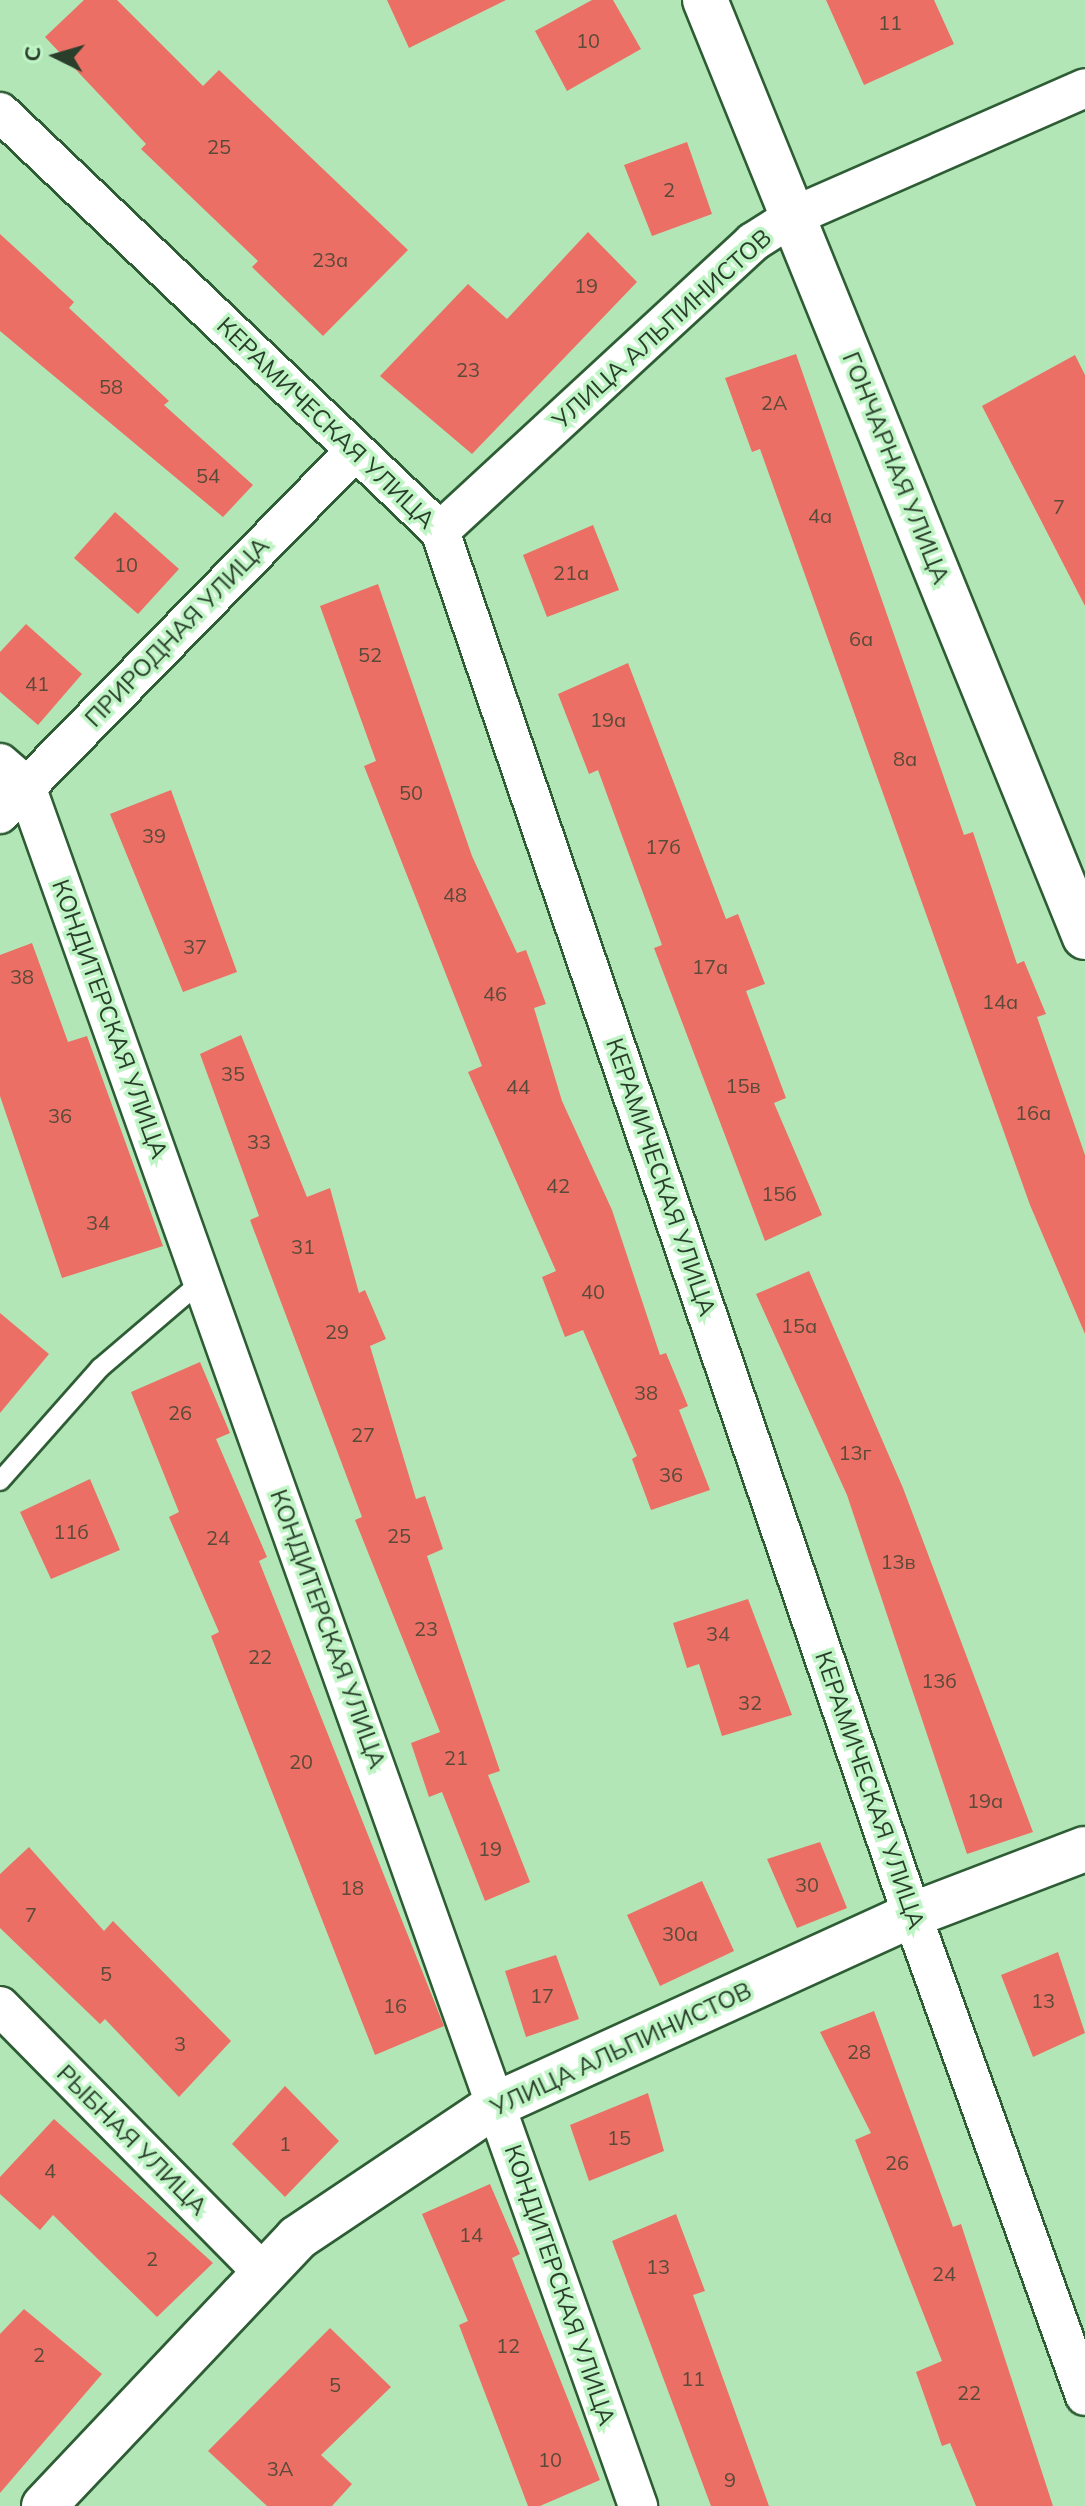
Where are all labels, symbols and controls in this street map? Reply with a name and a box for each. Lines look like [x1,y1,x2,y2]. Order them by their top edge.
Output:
house number: 11 [878,10,902,34]
north arrow [16,16,96,96]
house number: 10 [576,28,600,52]
text: С [17,45,47,63]
house number: 25 [207,134,231,158]
house number: 2 [663,177,675,201]
street label: УЛИЦА АЛЬПИНИСТОВ [547,223,777,435]
house number: 23а [312,247,348,271]
house number: 19 [574,273,598,297]
street label: КЕРАМИЧЕСКАЯ УЛИЦА [211,311,441,535]
street label: ГОНЧАРНАЯ УЛИЦА [836,348,956,588]
house number: 23 [456,357,480,381]
house number: 58 [99,374,123,398]
house number: 2А [761,390,787,414]
house number: 54 [196,463,220,487]
house number: 7 [1053,494,1065,518]
house number: 4а [808,503,832,527]
street label: ПРИРОДНАЯ УЛИЦА [79,531,275,733]
house number: 10 [114,552,138,576]
house number: 21а [553,560,589,584]
house number: 6а [849,626,873,650]
house number: 52 [358,642,382,666]
house number: 41 [25,671,49,695]
house number: 19а [590,707,626,731]
house number: 8а [893,746,917,770]
house number: 50 [399,780,423,804]
house number: 39 [142,823,166,847]
house number: 17б [645,834,681,858]
street label: КОНДИТЕРСКАЯ УЛИЦА [46,875,174,1163]
house number: 48 [443,882,467,906]
house number: 37 [183,934,207,958]
house number: 17а [692,954,728,978]
house number: 38 [10,964,34,988]
house number: 46 [483,981,507,1005]
house number: 14а [982,989,1018,1013]
street label: КЕРАМИЧЕСКАЯ УЛИЦА [600,1034,722,1320]
house number: 35 [221,1061,245,1085]
house number: 15в [725,1073,761,1097]
house number: 44 [506,1074,530,1098]
house number: 16а [1015,1100,1051,1124]
house number: 36 [48,1103,72,1127]
house number: 33 [247,1129,271,1153]
house number: 42 [546,1173,570,1197]
house number: 15б [761,1181,797,1205]
house number: 34 [86,1210,110,1234]
house number: 31 [291,1234,315,1258]
house number: 40 [581,1279,605,1303]
house number: 15а [781,1313,817,1337]
house number: 29 [325,1319,349,1343]
house number: 38 [634,1380,658,1404]
house number: 26 [168,1400,192,1424]
house number: 27 [351,1422,375,1446]
house number: 13г [839,1440,871,1464]
house number: 36 [659,1462,683,1486]
street label: КОНДИТЕРСКАЯ УЛИЦА [264,1485,392,1773]
house number: 11б [53,1519,89,1543]
house number: 25 [387,1523,411,1547]
house number: 24 [206,1525,230,1549]
house number: 13в [880,1549,916,1573]
house number: 23 [414,1616,438,1640]
house number: 34 [706,1621,730,1645]
house number: 22 [248,1644,272,1668]
street label: КЕРАМИЧЕСКАЯ УЛИЦА [809,1647,931,1933]
house number: 13б [921,1668,957,1692]
house number: 32 [738,1690,762,1714]
house number: 21 [444,1745,468,1769]
house number: 20 [289,1749,313,1773]
house number: 19а [967,1788,1003,1812]
house number: 19 [478,1836,502,1860]
house number: 30 [795,1872,819,1896]
house number: 18 [340,1875,364,1899]
house number: 7 [25,1902,37,1926]
house number: 30а [662,1921,698,1945]
house number: 5 [100,1961,112,1985]
street label: УЛИЦА АЛЬПИНИСТОВ [486,1976,756,2122]
house number: 17 [530,1983,554,2007]
house number: 13 [1031,1988,1055,2012]
house number: 16 [383,1993,407,2017]
house number: 3 [174,2031,186,2055]
house number: 28 [847,2039,871,2063]
street label: РЫБНАЯ УЛИЦА [51,2059,213,2221]
house number: 15 [607,2125,631,2149]
house number: 1 [279,2131,291,2155]
street label: КОНДИТЕРСКАЯ УЛИЦА [498,2141,622,2429]
house number: 26 [885,2150,909,2174]
house number: 4 [44,2158,56,2182]
house number: 14 [459,2222,483,2246]
house number: 2 [146,2246,158,2270]
house number: 13 [646,2254,670,2278]
house number: 24 [932,2261,956,2285]
house number: 12 [496,2333,520,2357]
house number: 2 [33,2342,45,2366]
house number: 11 [681,2366,705,2390]
house number: 5 [329,2372,341,2396]
house number: 22 [957,2380,981,2404]
house number: 10 [538,2447,562,2471]
house number: 3А [267,2456,293,2480]
house number: 9 [724,2467,736,2491]

